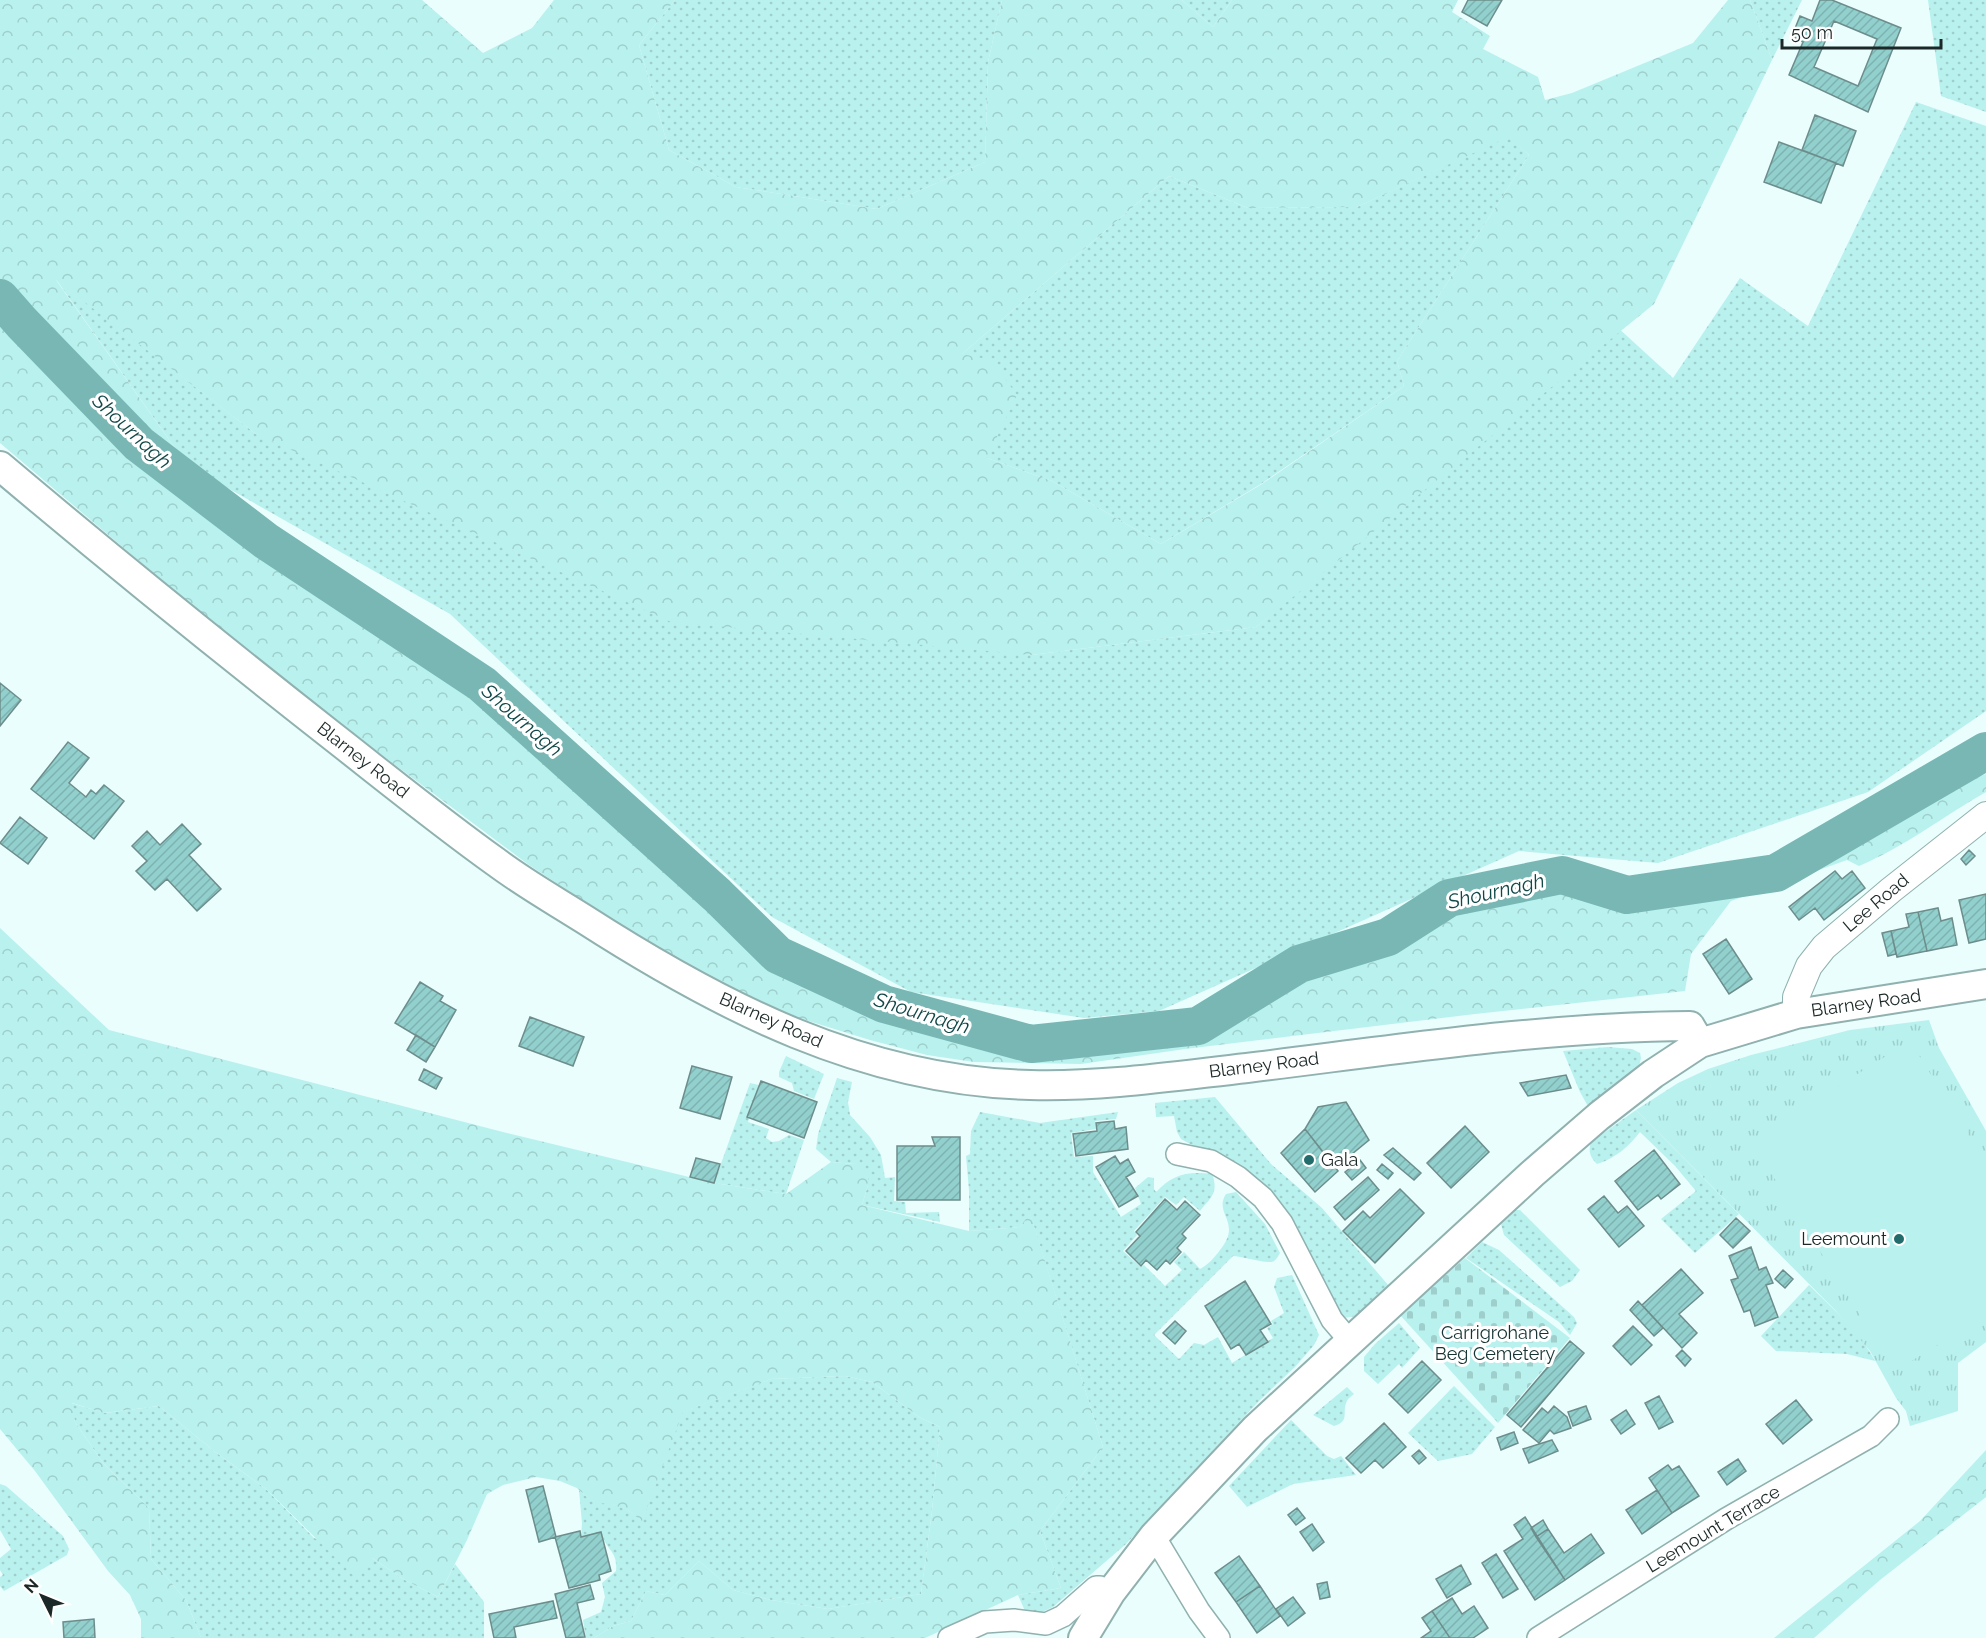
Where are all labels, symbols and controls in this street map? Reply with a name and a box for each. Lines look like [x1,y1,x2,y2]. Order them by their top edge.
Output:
scale bar [1782,12,1941,50]
text: 50 m [1791,22,1833,43]
water label: Shournagh [87,388,176,473]
water label: Shournagh [476,678,567,761]
street label: Blarney Road [313,717,413,802]
water label: Shournagh [1444,868,1547,914]
street label: Lee Road [1839,869,1913,936]
street label: Blarney Road [1810,984,1922,1021]
street label: Blarney Road [716,987,826,1052]
water label: Shournagh [870,987,973,1039]
street label: Blarney Road [1208,1047,1320,1082]
place label: Gala [1321,1149,1358,1170]
marker: Gala [1302,1153,1316,1167]
place label: Leemount [1801,1228,1887,1249]
marker: Leemount [1892,1232,1906,1246]
park label: Carrigrohane Beg Cemetery [1435,1322,1556,1364]
street label: Leemount Terrace [1642,1480,1784,1577]
north arrow [12,1566,72,1626]
text: N [20,1575,43,1597]

